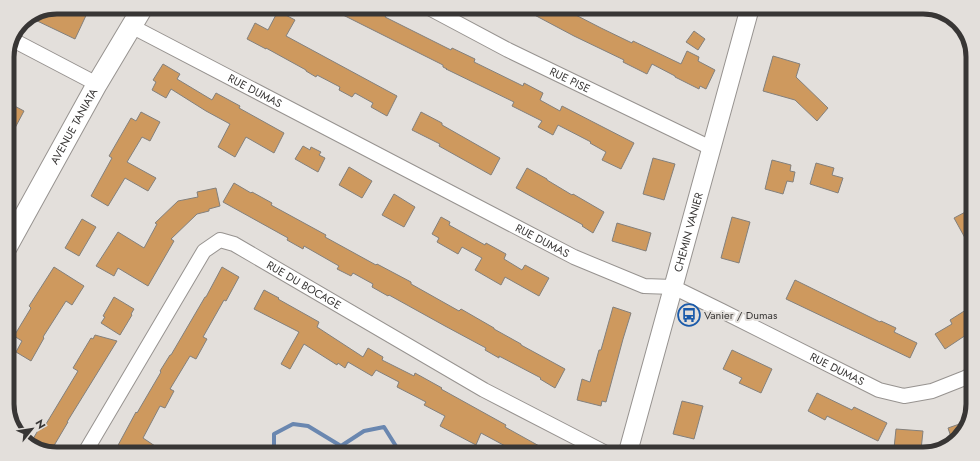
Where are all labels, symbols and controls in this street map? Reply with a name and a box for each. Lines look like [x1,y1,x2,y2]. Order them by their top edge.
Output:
street label: RUE PISE [547,63,593,97]
street label: RUE DUMAS [225,70,285,111]
street label: AVENUE TANIATA [46,85,102,167]
street label: CHEMIN VANIER [670,190,707,274]
street label: RUE DUMAS [513,220,572,261]
street label: RUE DU BOCAGE [264,257,344,313]
bus stop icon: Vanier / Dumas [676,302,702,328]
place label: Vanier / Dumas [704,307,778,323]
street label: RUE DUMAS [807,349,867,389]
north arrow [12,409,52,449]
text: N [32,416,50,432]

